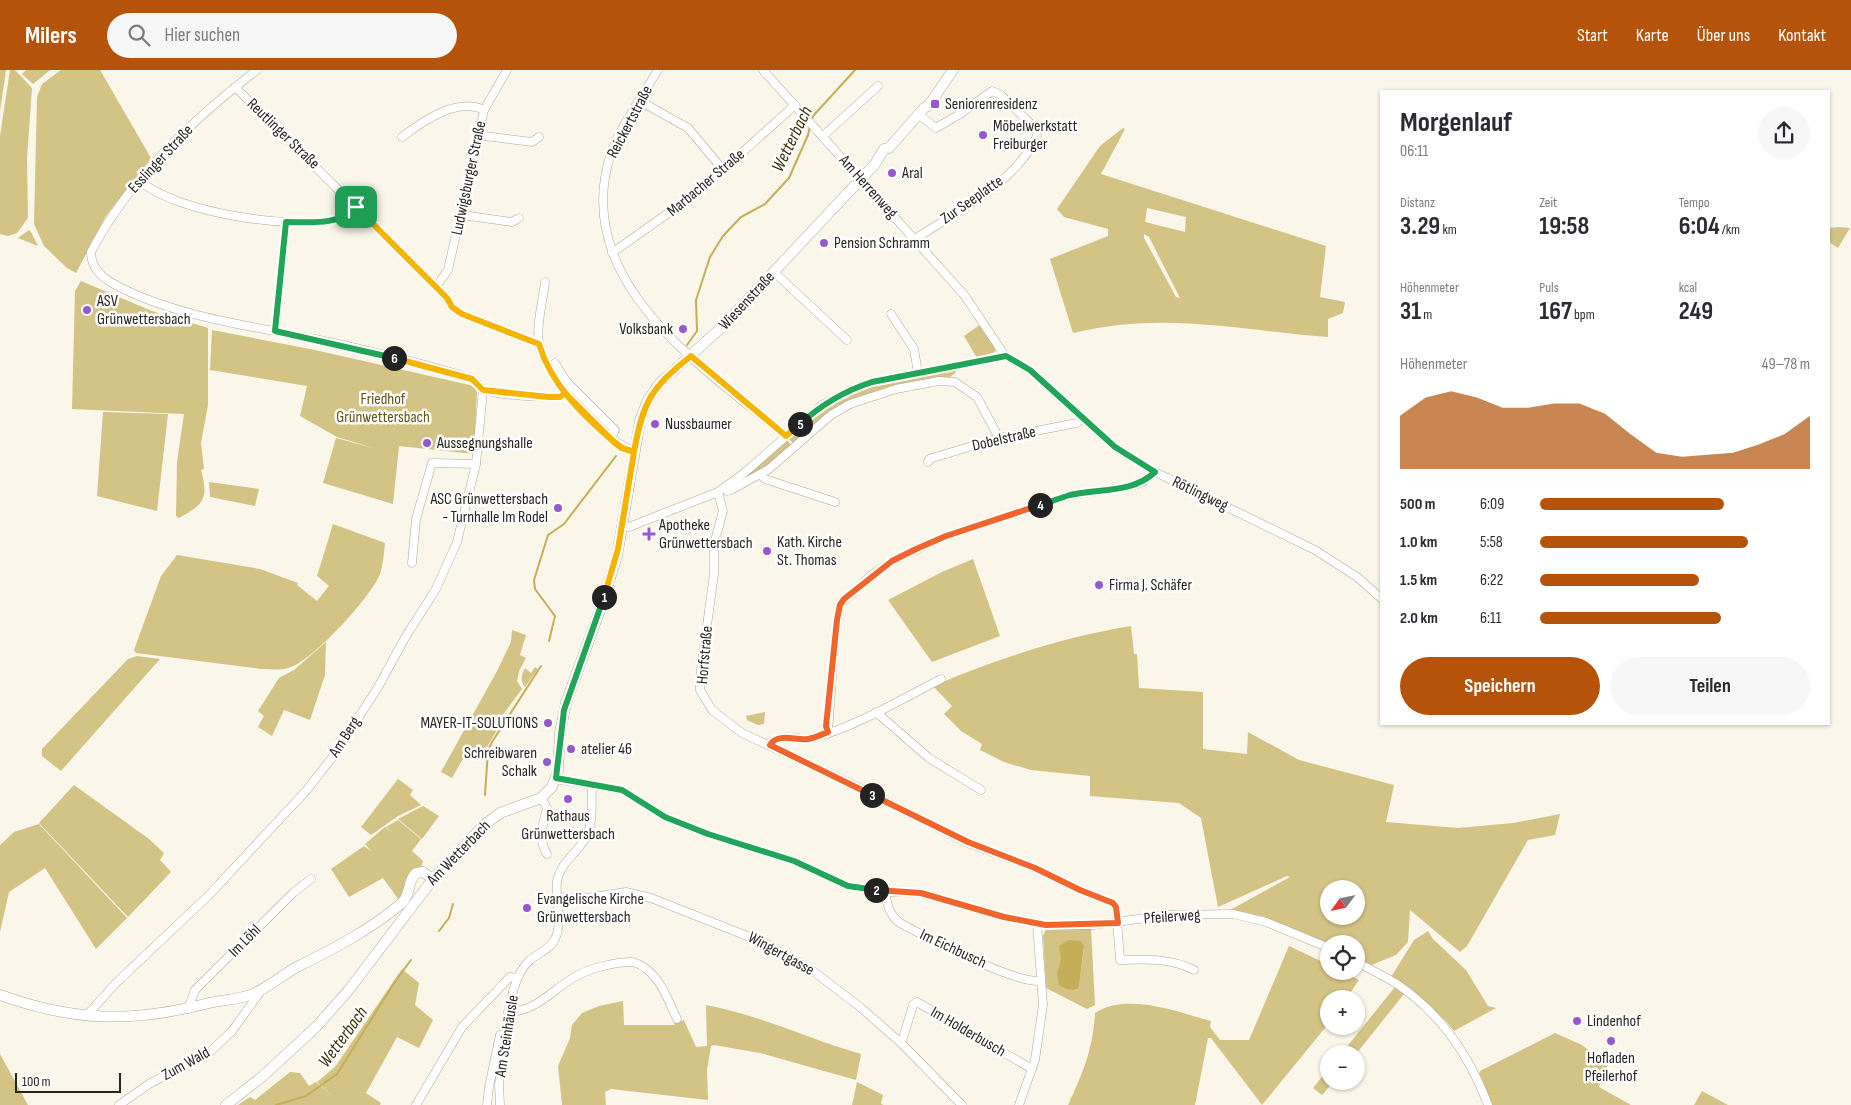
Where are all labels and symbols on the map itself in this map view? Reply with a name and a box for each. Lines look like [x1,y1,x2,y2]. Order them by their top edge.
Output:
street label: Reickertstraße [603,83,657,161]
street label: Reutlinger Straße [243,95,323,173]
place label: Seniorenresidenz [945,95,1038,114]
marker: Seniorenresidenz [929,98,941,110]
water label: Wetterbach [767,103,817,175]
place label: Möbelwerkstatt Freiburger [993,117,1078,154]
street label: Ludwigsburger Straße [448,119,490,237]
street label: Esslinger Straße [125,121,197,197]
marker: Möbelwerkstatt Freiburger [977,129,989,141]
street label: Marbacher Straße [663,145,749,221]
street label: Am Herrenweg [834,151,901,223]
place label: Aral [901,164,923,183]
marker: Aral [886,167,898,179]
street label: Zur Seeplatte [937,172,1007,228]
pin [335,186,377,228]
place label: Pension Schramm [834,234,930,253]
marker: Pension Schramm [818,237,830,249]
street label: Wiesenstraße [715,268,779,334]
place label: ASV Grünwettersbach [96,292,191,329]
marker: ASV Grünwettersbach [81,304,93,316]
place label: Volksbank [619,320,673,339]
marker: Volksbank [677,323,689,335]
pin: 6 [382,346,406,370]
park label: Friedhof Grünwettersbach [336,390,430,427]
pin: 5 [788,412,812,436]
place label: Nussbaumer [665,415,732,434]
marker: Nussbaumer [649,418,661,430]
street label: Dobelstraße [970,422,1038,456]
place label: Aussegnungshalle [436,434,533,453]
marker: Aussegnungshalle [421,437,433,449]
street label: Rötlingweg [1169,472,1231,516]
place label: ASC Grünwettersbach - Turnhalle Im Rodel [429,490,548,527]
pin: 4 [1028,492,1052,518]
marker: ASC Grünwettersbach - Turnhalle Im Rodel [552,502,564,514]
place label: Apotheke Grünwettersbach [658,516,753,553]
marker: Apotheke Grünwettersbach [643,528,655,540]
place label: Kath. Kirche St. Thomas [777,533,842,570]
marker: Kath. Kirche St. Thomas [761,545,773,557]
place label: Firma J. Schäfer [1109,576,1192,595]
marker: Firma J. Schäfer [1093,579,1105,591]
pin: 1 [592,584,616,610]
street label: Horfstraße [693,625,717,685]
street label: Am Berg [324,713,365,761]
place label: MAYER-IT-SOLUTIONS [421,714,538,733]
marker: MAYER-IT-SOLUTIONS [542,717,554,729]
place label: atelier 46 [581,740,632,759]
marker: atelier 46 [565,743,577,755]
place label: Schreibwaren Schalk [464,744,537,781]
marker: Schreibwaren Schalk [541,756,553,768]
pin: 3 [860,782,884,808]
marker: Rathaus Grünwettersbach [562,793,574,805]
place label: Rathaus Grünwettersbach [521,807,615,844]
street label: Am Wetterbach [423,816,495,890]
pin: 2 [864,878,888,902]
north arrow [1320,880,1365,925]
place label: Evangelische Kirche Grünwettersbach [537,890,644,927]
marker: Evangelische Kirche Grünwettersbach [521,902,533,914]
street label: Pfeilerweg [1143,906,1201,928]
street label: Im Löhl [225,921,265,961]
street label: Im Eichbusch [917,925,989,973]
street label: Wingertgasse [745,928,817,980]
street label: Am Steinhäusle [491,994,523,1079]
water label: Wetterbach [314,1002,372,1072]
street label: Im Holderbusch [927,1003,1009,1061]
place label: Lindenhof [1587,1012,1641,1031]
marker: Lindenhof [1571,1015,1583,1027]
marker: Hofladen Pfeilerhof [1605,1035,1617,1047]
street label: Zum Wald [159,1043,213,1085]
place label: Hofladen Pfeilerhof [1585,1049,1638,1086]
scale bar [15,1070,121,1093]

